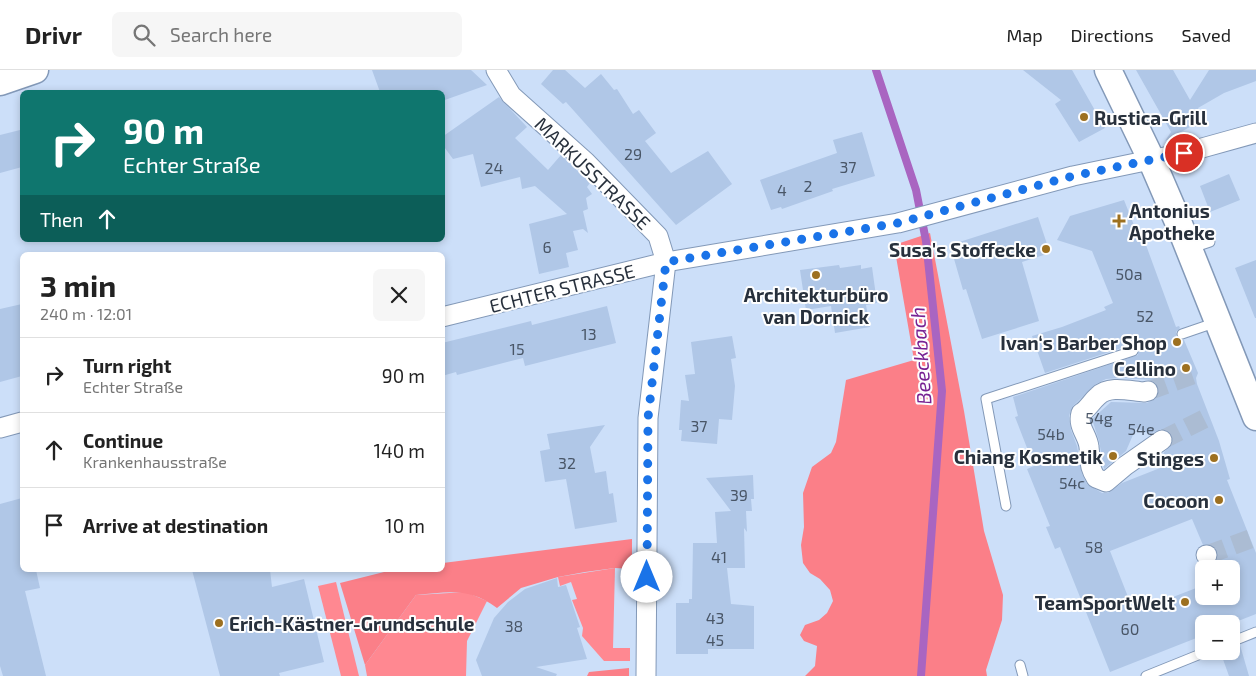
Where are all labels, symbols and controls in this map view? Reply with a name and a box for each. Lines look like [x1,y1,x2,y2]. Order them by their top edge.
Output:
search box [112,12,462,57]
text: Drivr [25,20,82,49]
icon: search [130,21,158,49]
text: Search here [170,23,272,46]
text: Map [1006,24,1043,46]
text: Directions [1071,24,1154,46]
text: Saved [1182,24,1231,46]
place label: Rustica-Grill [1094,106,1208,129]
text: 90 m [123,109,204,151]
icon: right [40,110,105,175]
marker: Rustica-Grill [1078,111,1090,123]
street label: MARKUSSTRASSE [530,112,656,234]
pin [1163,132,1205,174]
icon: arrive [1170,139,1198,167]
house number: 29 [624,144,642,163]
text: Echter Straße [123,151,260,177]
house number: 37 [839,157,857,176]
house number: 24 [485,158,504,177]
house number: 2 [804,176,813,195]
house number: 4 [777,180,787,199]
place label: Antonius Apotheke [1129,199,1215,244]
icon: ahead [93,205,121,233]
text: Then [40,208,83,231]
marker: Antonius Apotheke [1113,215,1125,227]
house number: 6 [542,237,552,256]
place label: Susa's Stoffecke [889,238,1036,261]
marker: Susa's Stoffecke [1040,243,1052,255]
street label: ECHTER STRASSE [487,259,637,317]
house number: 50a [1115,264,1143,283]
text: 3 min [40,267,116,303]
button: close [373,269,425,321]
marker: Architekturbüro van Dornick [810,269,822,281]
place label: Architekturbüro van Dornick [744,283,888,328]
text: 240 m · 12:01 [40,304,132,323]
water label: Beeckbach [905,306,935,406]
house number: 52 [1136,306,1154,325]
house number: 13 [581,324,597,343]
place label: Ivan‘s Barber Shop [1000,331,1167,354]
marker: Ivan‘s Barber Shop [1171,336,1183,348]
house number: 15 [510,339,524,358]
text: Turn right [83,354,171,377]
place label: Cellino [1114,357,1176,380]
icon: right [40,361,68,389]
marker: Cellino [1180,362,1192,374]
text: 90 m [382,364,425,387]
text: Echter Straße [83,377,183,396]
house number: 54g [1085,408,1113,427]
house number: 37 [690,416,708,435]
house number: 54e [1127,419,1155,438]
house number: 54b [1037,424,1065,443]
text: Continue [83,429,163,452]
icon: ahead [40,436,68,464]
text: 140 m [373,439,425,462]
place label: Chiang Kosmetik [954,445,1103,468]
place label: Stinges [1137,447,1204,470]
marker: Chiang Kosmetik [1107,450,1119,462]
text: Krankenhausstraße [83,452,227,471]
marker: Stinges [1208,452,1220,464]
house number: 32 [558,453,576,472]
house number: 54c [1059,473,1085,492]
house number: 39 [730,485,748,504]
place label: Cocoon [1143,489,1209,512]
marker: Cocoon [1213,494,1225,506]
icon: arrive [40,511,68,539]
text: Arrive at destination [83,514,268,537]
text: 10 m [385,514,425,537]
house number: 58 [1085,537,1103,556]
house number: 41 [711,547,727,566]
position arrow [620,550,672,602]
map controls [1195,560,1240,660]
button: + [1195,560,1240,605]
place label: TeamSportWelt [1035,591,1175,614]
marker: TeamSportWelt [1179,596,1191,608]
house number: 43 [706,608,724,627]
place label: Erich-Kästner-Grundschule [229,612,475,635]
button: − [1195,615,1240,660]
house number: 38 [505,616,523,635]
marker: Erich-Kästner-Grundschule [213,617,225,629]
house number: 60 [1121,619,1139,638]
house number: 45 [706,630,724,649]

